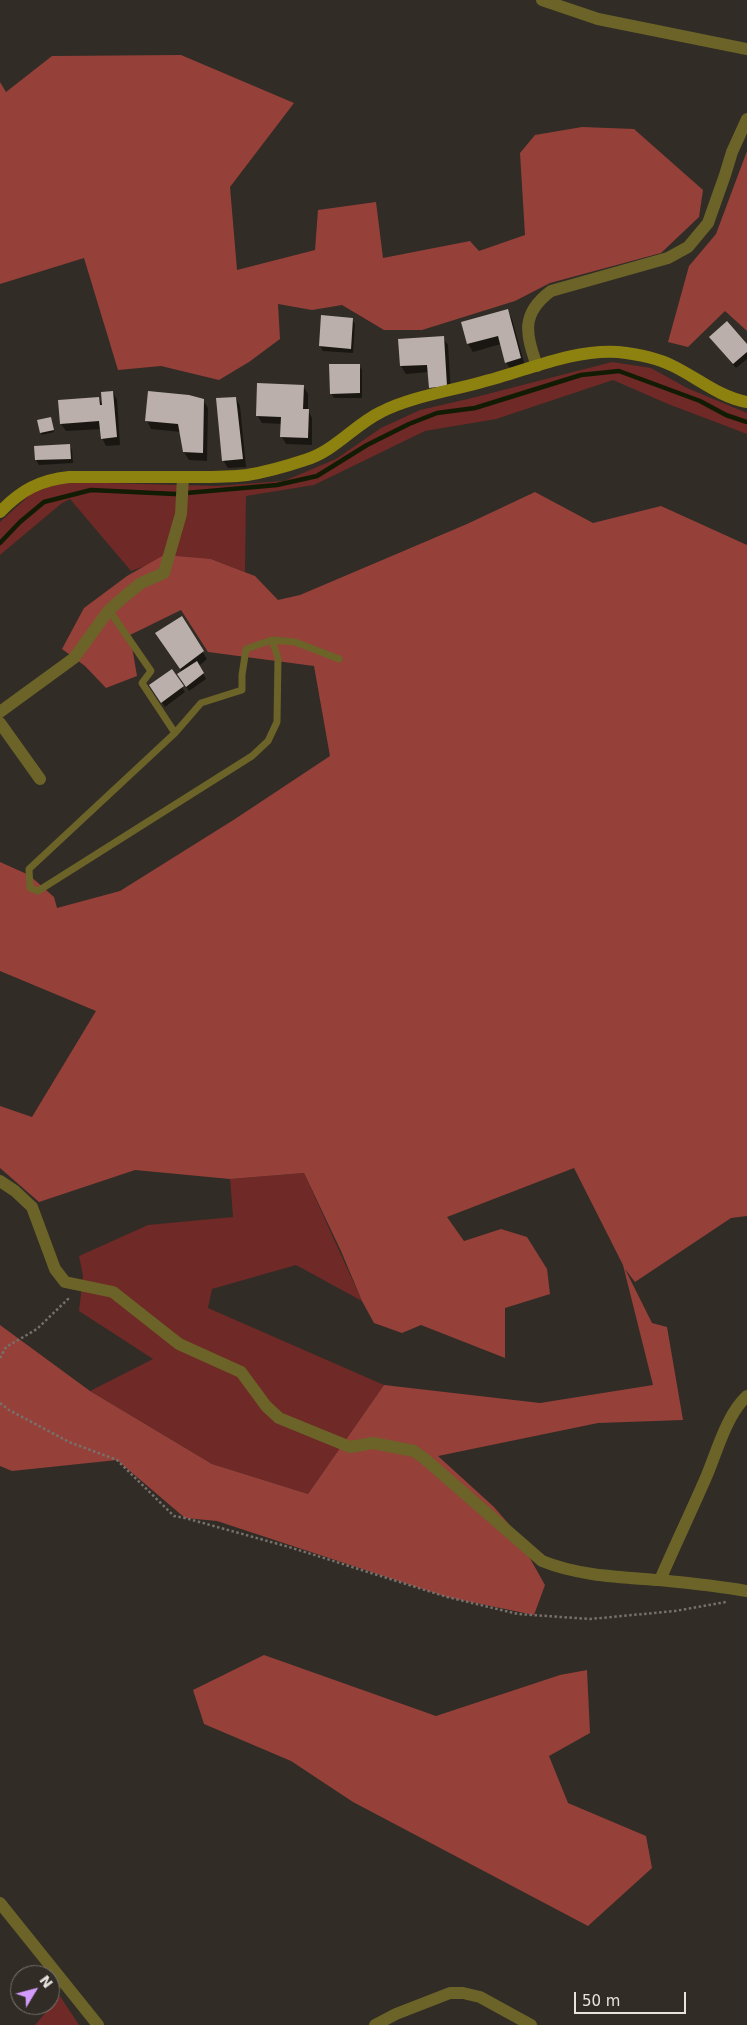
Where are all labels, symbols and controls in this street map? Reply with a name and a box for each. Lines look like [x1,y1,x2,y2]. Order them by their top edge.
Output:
north arrow [10,1965,60,2015]
text: N [36,1972,56,1991]
scale bar [577,1982,690,2014]
text: 50 m [582,1992,620,2010]

